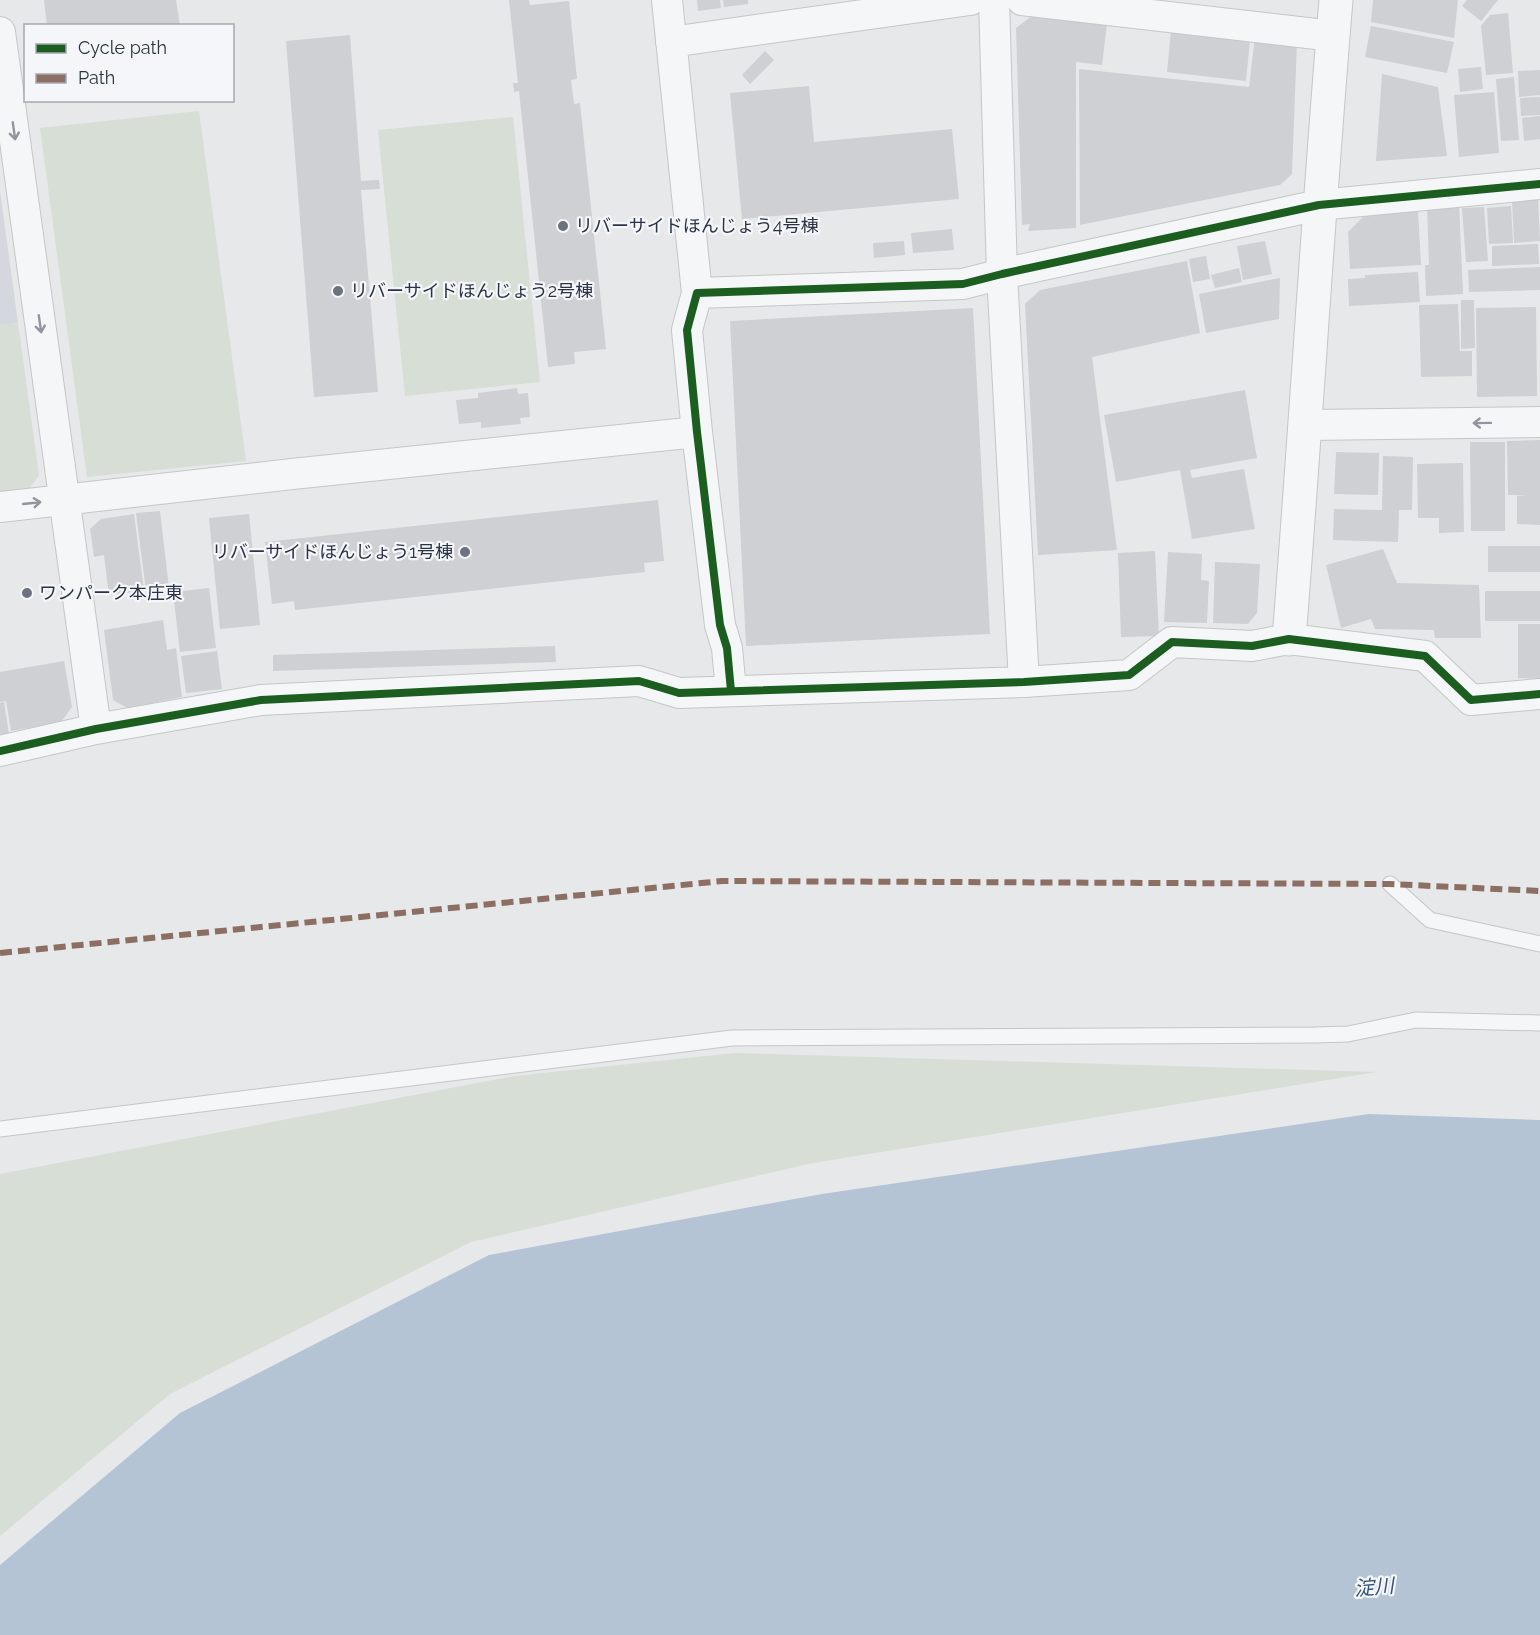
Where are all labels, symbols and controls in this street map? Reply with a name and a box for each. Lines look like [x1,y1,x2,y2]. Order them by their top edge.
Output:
legend [24,24,234,102]
text: Cycle path [78,37,167,58]
text: Path [78,67,115,88]
one-way arrow [8,121,19,141]
place label: リバーサイドほんじょう4号棟 [575,215,818,236]
marker: リバーサイドほんじょう4号棟 [556,219,570,233]
place label: リバーサイドほんじょう2号棟 [350,280,593,301]
marker: リバーサイドほんじょう2号棟 [331,284,345,298]
one-way arrow [35,314,46,334]
one-way arrow [1472,417,1492,429]
one-way arrow [22,497,42,508]
place label: リバーサイドほんじょう1号棟 [212,541,453,562]
marker: リバーサイドほんじょう1号棟 [458,545,472,559]
place label: ワンパーク本庄東 [39,582,183,603]
marker: ワンパーク本庄東 [20,586,34,600]
water label: 淀川 [1353,1573,1397,1601]

